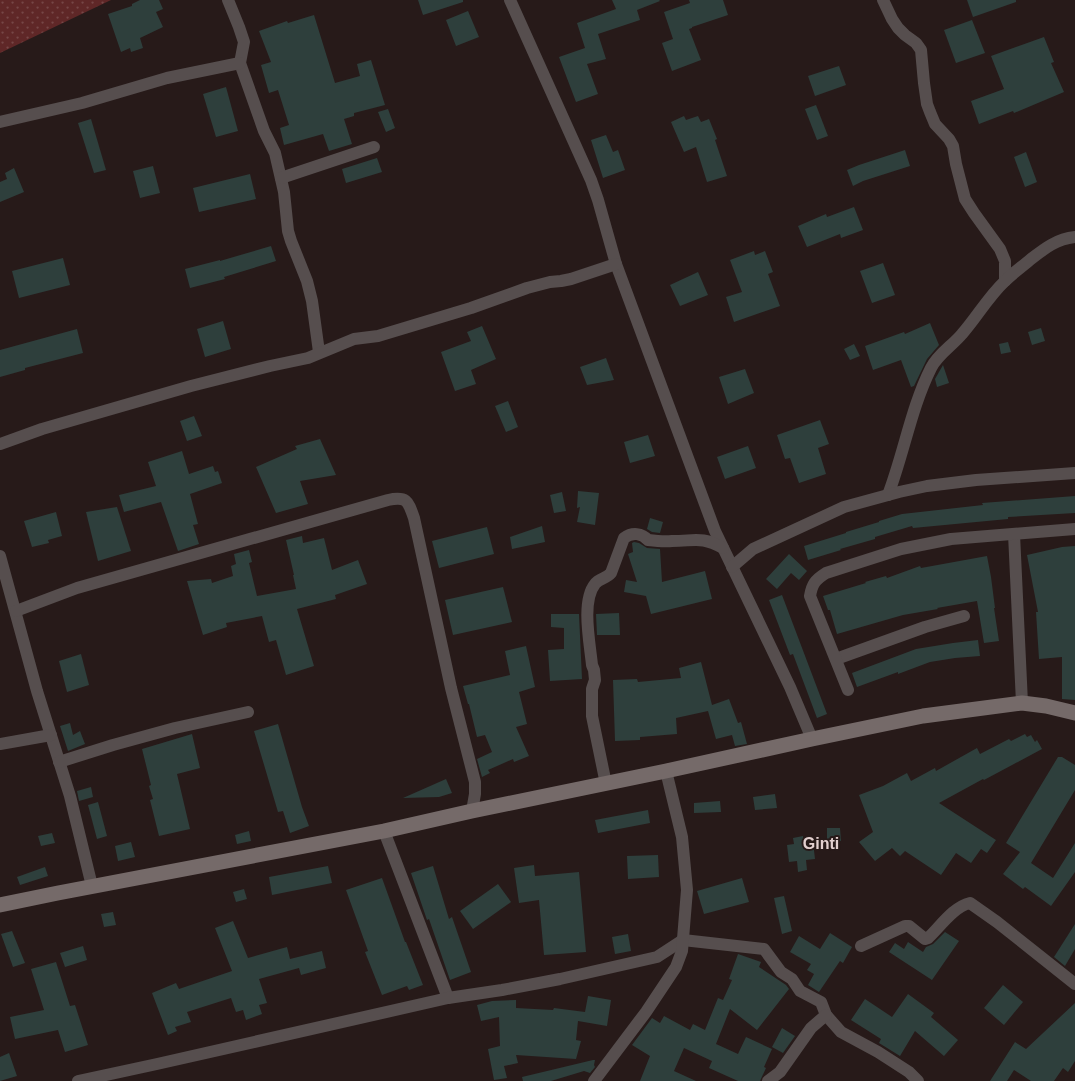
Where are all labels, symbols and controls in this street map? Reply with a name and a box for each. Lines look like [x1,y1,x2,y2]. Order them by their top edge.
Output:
district label: Ginti [803,835,839,852]

